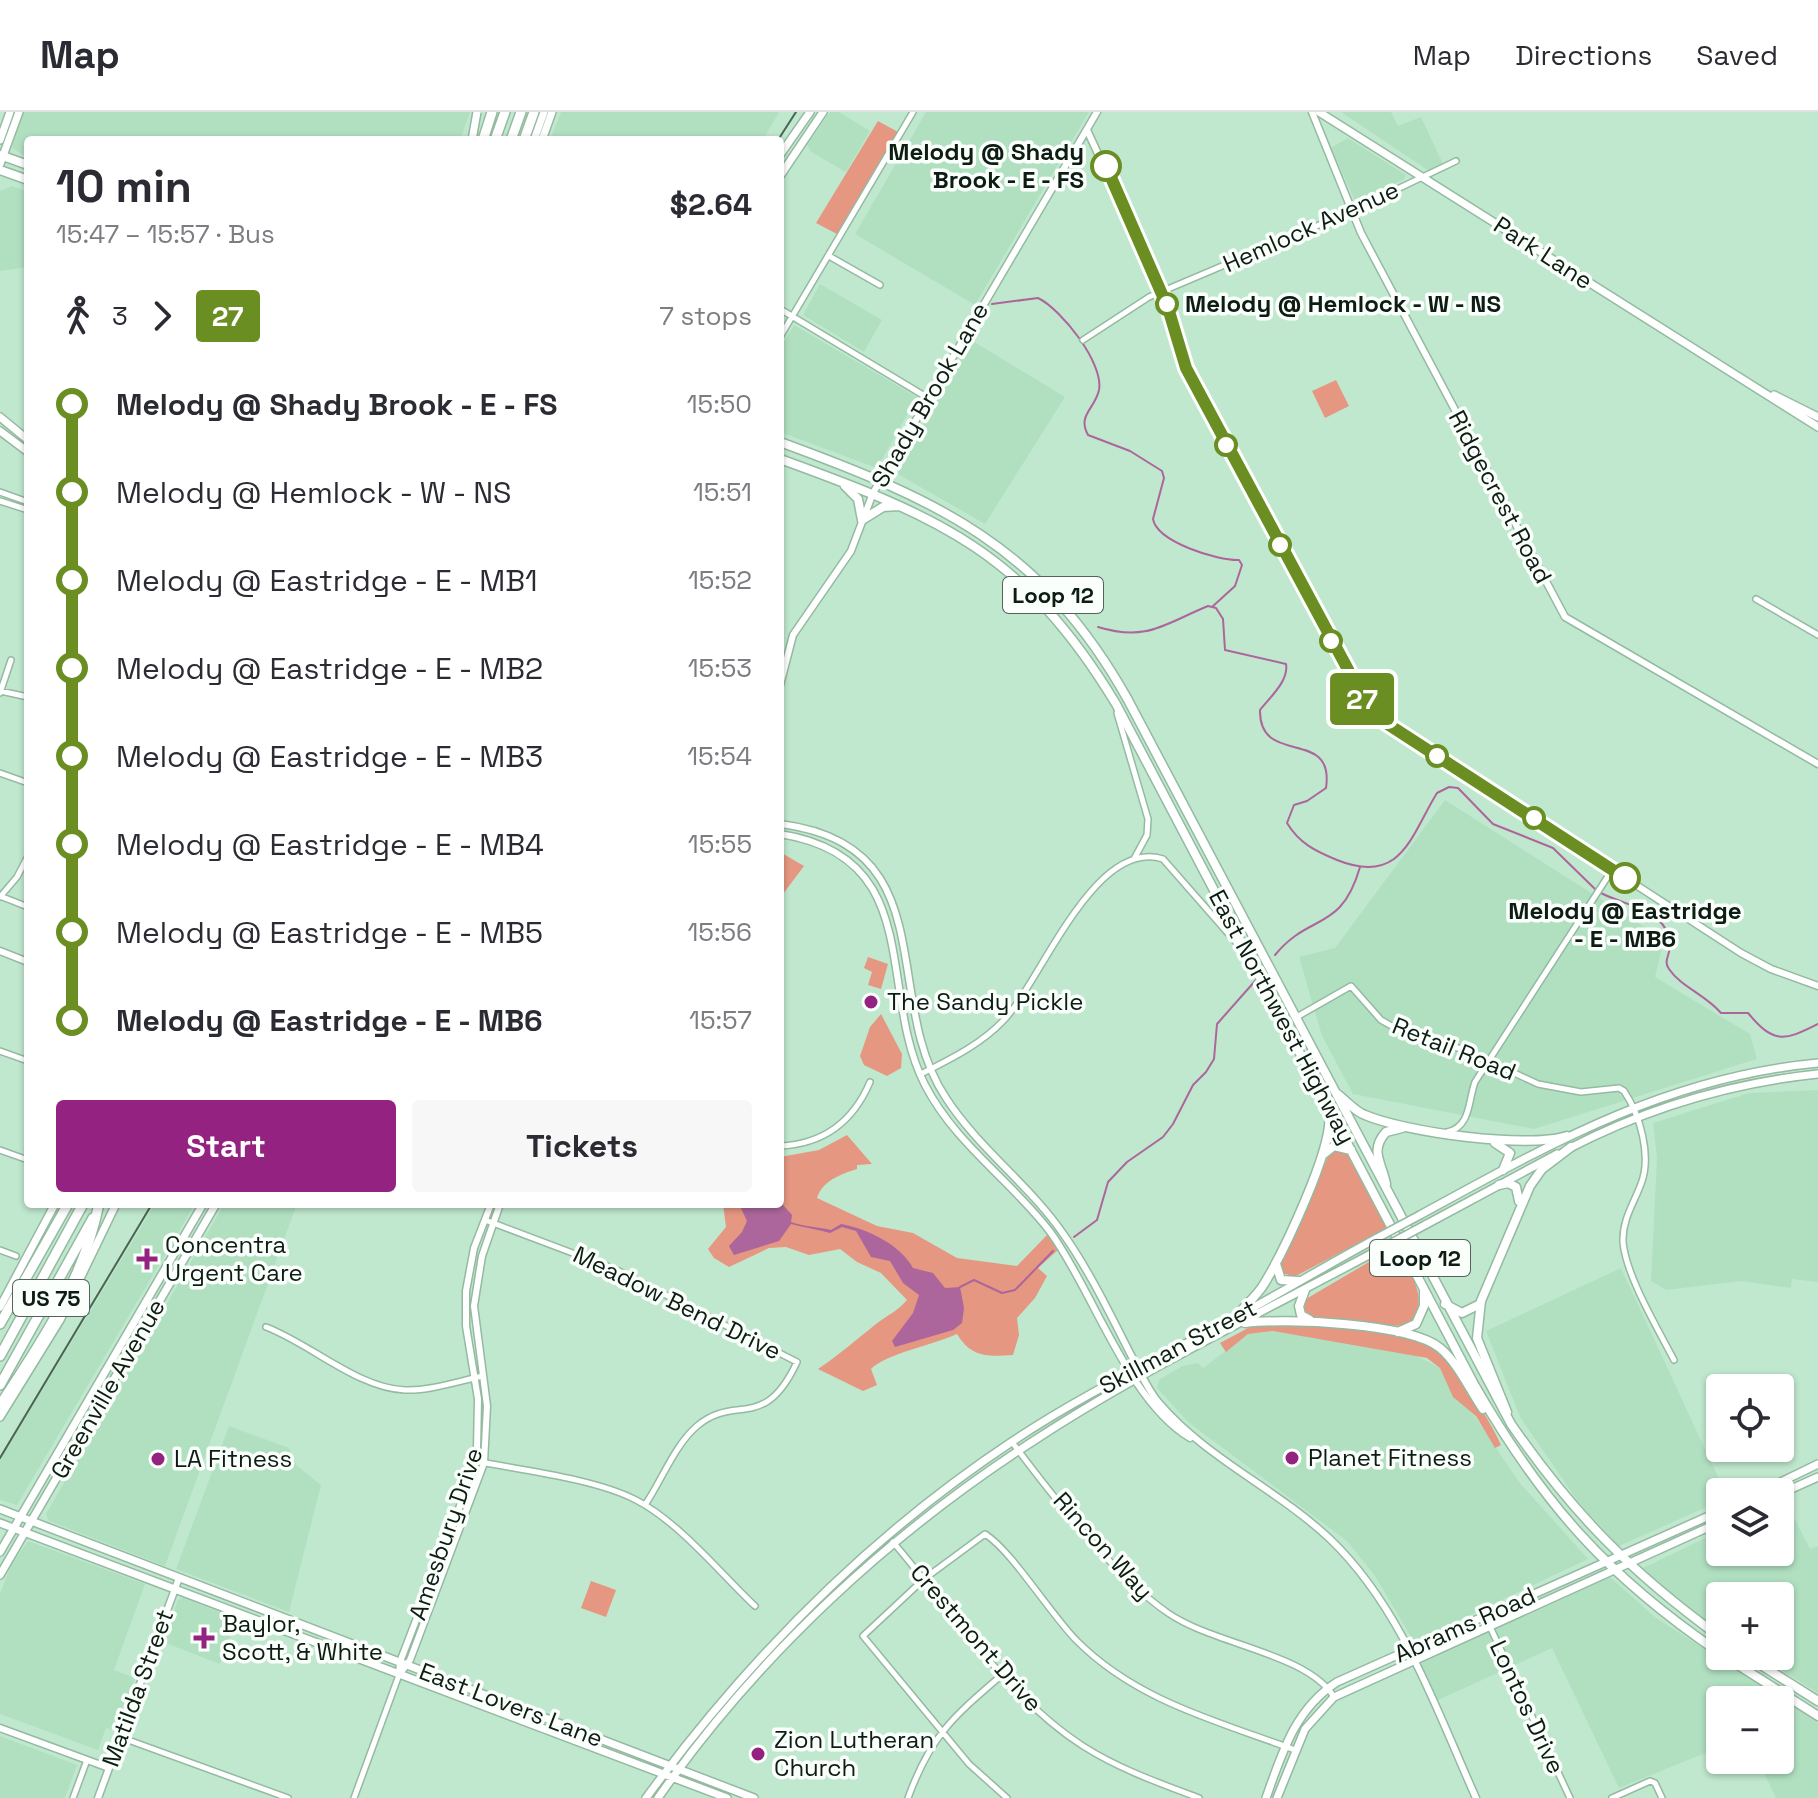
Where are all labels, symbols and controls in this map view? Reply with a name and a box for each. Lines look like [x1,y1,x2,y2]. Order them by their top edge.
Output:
text: Map [40,31,120,79]
text: Map [1413,37,1471,73]
text: Directions [1515,37,1652,73]
text: Saved [1696,37,1778,73]
place label: Melody @ Shady Brook - E - FS [888,136,1084,195]
marker: Melody @ Shady Brook - E - FS [1091,151,1121,181]
text: 10 min [56,159,192,215]
street label: Hemlock Avenue [1218,174,1404,279]
text: $2.64 [670,185,752,224]
street label: Park Lane [1488,209,1599,296]
text: 15:47 – 15:57 · Bus [56,217,275,251]
place label: Melody @ Hemlock - W - NS [1185,288,1501,319]
marker: Melody @ Hemlock - W - NS [1156,293,1178,315]
icon: walk [56,294,100,338]
icon: forward [140,294,184,338]
street label: Shady Brook Lane [864,297,995,493]
text: 27 [212,298,244,334]
text: 3 [112,299,128,333]
text: 7 stops [659,299,752,333]
text: Melody @ Shady Brook - E - FS [116,385,557,424]
text: 15:50 [687,387,752,421]
street label: Ridgecrest Road [1442,405,1559,589]
unlabelled marker [1215,434,1237,456]
text: Melody @ Hemlock - W - NS [116,473,511,512]
text: 15:51 [693,475,752,509]
unlabelled marker [1269,534,1291,556]
text: Melody @ Eastridge - E - MB1 [116,561,538,600]
text: 15:52 [688,563,752,597]
road number: Loop 12 [1003,577,1103,613]
unlabelled marker [1320,630,1342,652]
text: Melody @ Eastridge - E - MB2 [116,649,543,688]
text: 15:53 [688,651,752,685]
line badge: 27 [1326,673,1398,725]
text: 27 [1346,681,1378,717]
text: Melody @ Eastridge - E - MB3 [116,737,543,776]
text: 15:54 [687,739,752,773]
unlabelled marker [1426,745,1448,767]
unlabelled marker [1523,807,1545,829]
text: Melody @ Eastridge - E - MB4 [116,825,544,864]
text: 15:55 [688,827,752,861]
marker: Melody @ Eastridge - E - MB6 [1610,863,1640,893]
street label: East Northwest Highway [1202,884,1363,1149]
place label: Melody @ Eastridge - E - MB6 [1508,895,1742,954]
text: Melody @ Eastridge - E - MB5 [116,913,543,952]
text: 15:56 [687,915,752,949]
place label: The Sandy Pickle [887,986,1083,1017]
marker: The Sandy Pickle [862,993,880,1011]
text: Melody @ Eastridge - E - MB6 [116,1001,543,1040]
text: 15:57 [689,1003,752,1037]
street label: Retail Road [1388,1010,1520,1087]
button: Start [56,1100,396,1192]
button: Tickets [412,1100,752,1192]
place label: Concentra Urgent Care [165,1229,303,1288]
street label: Meadow Bend Drive [568,1239,786,1366]
road number: Loop 12 [1370,1240,1470,1276]
marker: Concentra Urgent Care [136,1248,158,1270]
road number: US 75 [13,1280,89,1316]
street label: Skillman Street [1094,1292,1262,1401]
street label: Greenville Avenue [43,1293,172,1484]
map controls [1706,1374,1794,1774]
button: locate [1706,1374,1794,1462]
place label: Planet Fitness [1308,1442,1472,1473]
place label: LA Fitness [174,1443,292,1474]
street label: Amesbury Drive [402,1444,490,1624]
marker: Planet Fitness [1283,1449,1301,1467]
marker: LA Fitness [149,1450,167,1468]
button: layers [1706,1478,1794,1566]
street label: Rincon Way [1047,1485,1160,1606]
street label: Crestmont Drive [904,1557,1049,1718]
street label: Abrams Road [1389,1580,1540,1669]
button: + [1706,1582,1794,1670]
street label: Matilda Street [95,1605,180,1771]
place label: Baylor, Scott, & White [222,1608,383,1667]
marker: Baylor, Scott, & White [193,1627,215,1649]
street label: Lontos Drive [1483,1635,1572,1779]
street label: East Lovers Lane [415,1655,607,1754]
button: − [1706,1686,1794,1774]
place label: Zion Lutheran Church [774,1724,934,1783]
marker: Zion Lutheran Church [749,1745,767,1763]

